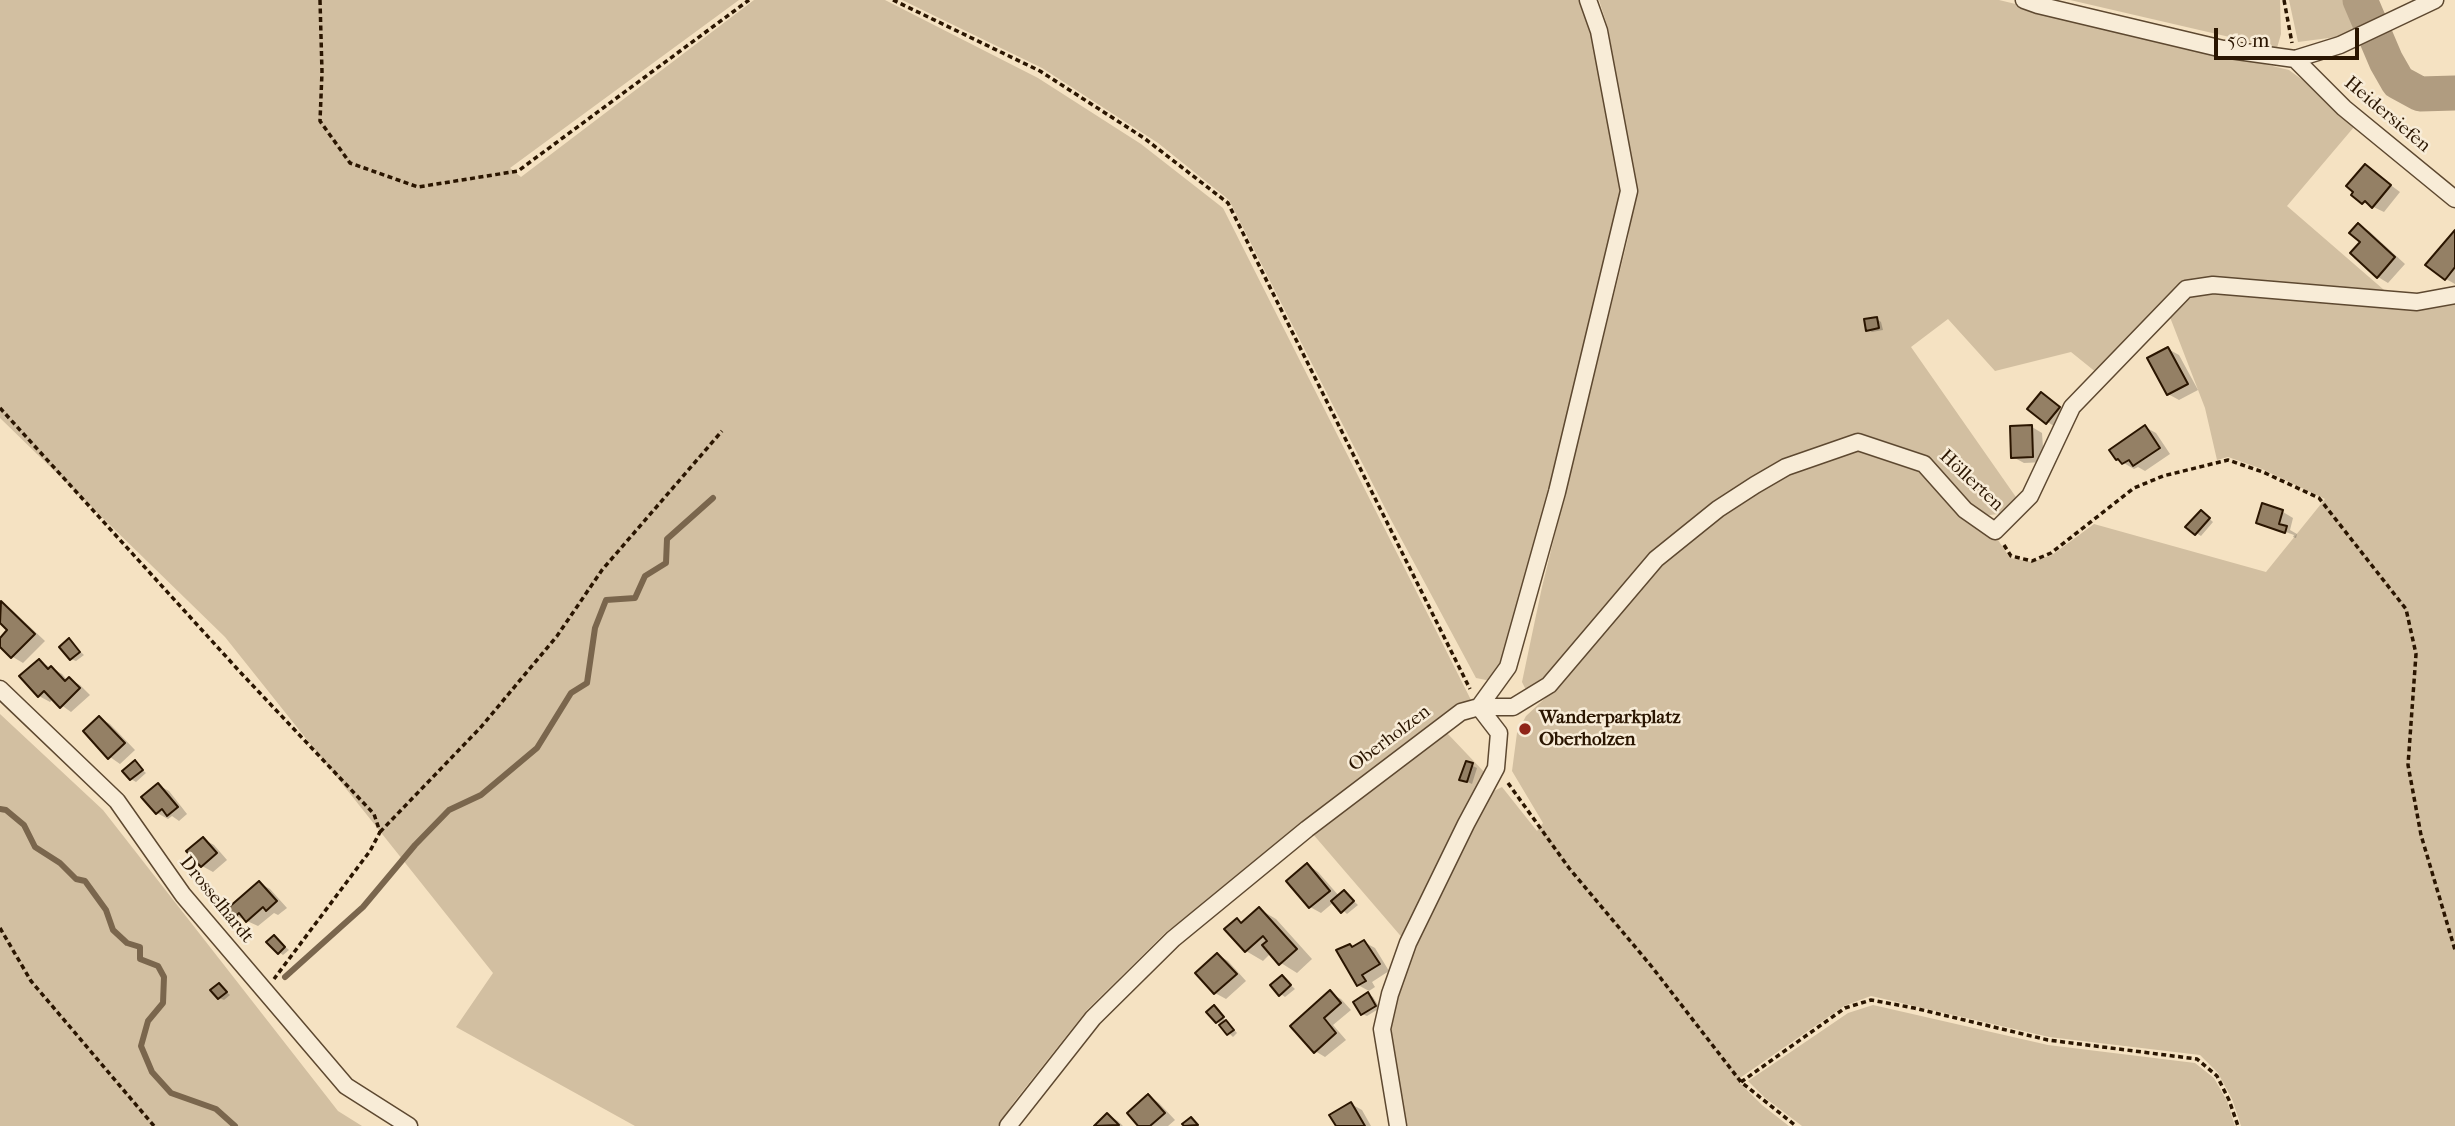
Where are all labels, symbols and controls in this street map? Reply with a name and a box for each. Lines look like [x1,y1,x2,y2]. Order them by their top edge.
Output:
scale bar [2217,14,2362,58]
text: 50 m [2227,28,2270,52]
street label: Heidersiefen [2339,72,2435,158]
street label: Höllerten [1934,446,2008,516]
street label: Oberholzen [1345,701,1435,777]
place label: Wanderparkplatz Oberholzen [1539,707,1681,751]
marker: Wanderparkplatz Oberholzen [1517,721,1533,737]
street label: Drosselhardt [174,852,258,948]

